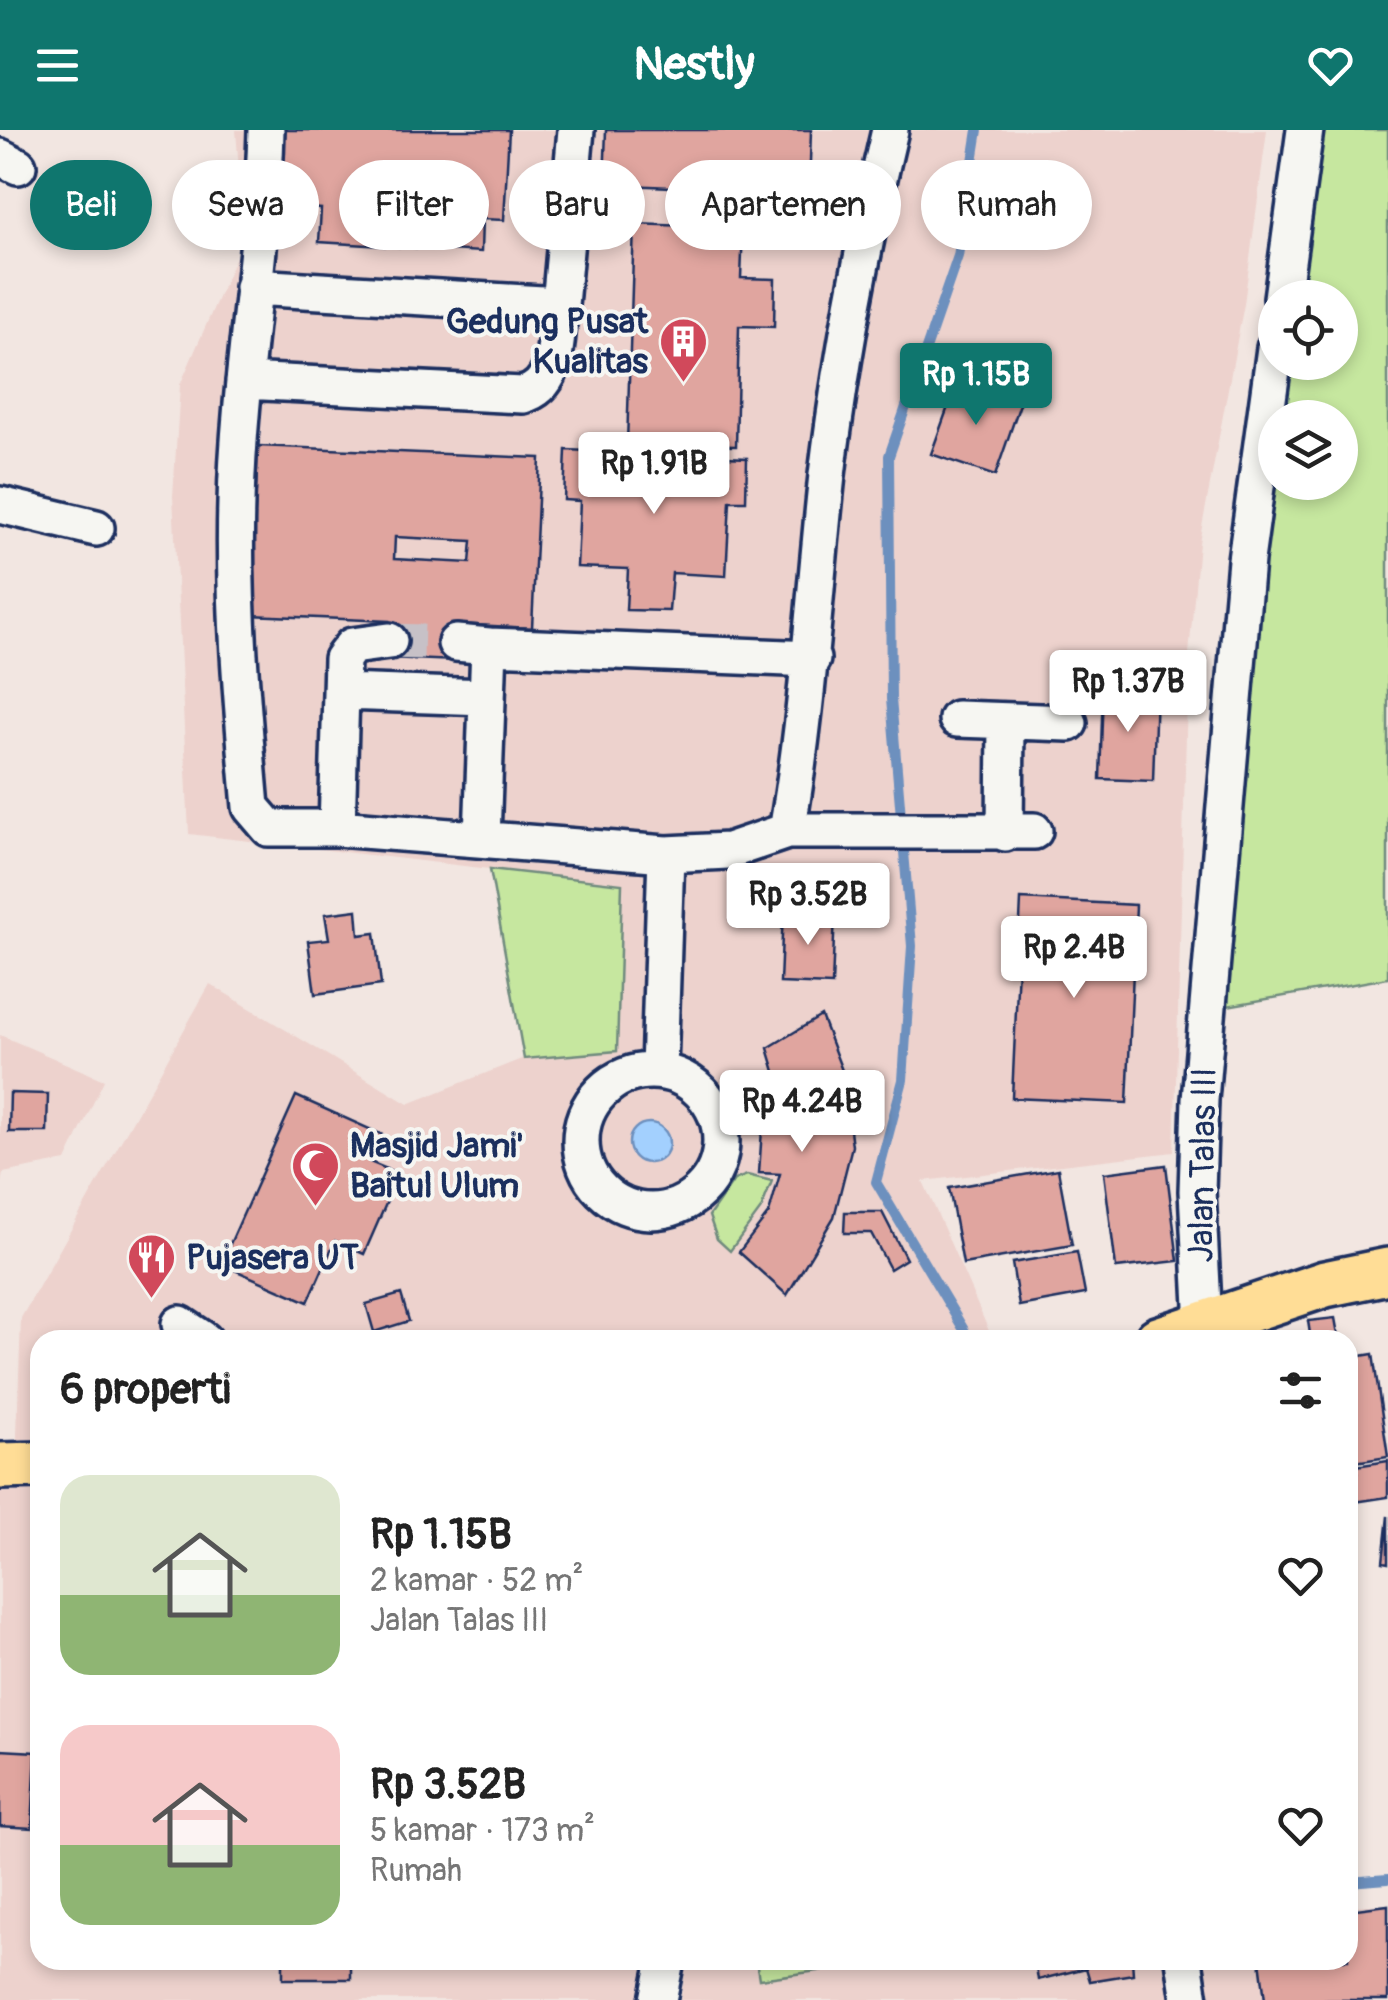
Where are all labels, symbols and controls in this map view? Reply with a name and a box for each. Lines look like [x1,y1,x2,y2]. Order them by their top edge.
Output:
text: Nestly [634,37,754,93]
icon: menu [30,38,85,93]
icon: heart [1303,38,1358,93]
chip: Beli [30,160,152,250]
chip: Sewa [172,160,319,250]
chip: Filter [339,160,489,250]
chip: Baru [509,160,645,250]
chip: Apartemen [665,160,901,250]
chip: Rumah [921,160,1092,250]
map controls [1258,280,1358,500]
button: locate [1258,280,1358,380]
place label: Gedung Pusat Kualitas [446,300,649,384]
building icon: Gedung Pusat Kualitas [657,316,709,384]
pin: Rp 1.15B [873,343,1079,428]
text: Rp 1.15B [922,355,1030,395]
button: layers [1258,400,1358,500]
pin: Rp 1.91B [551,432,757,517]
text: Rp 1.91B [600,444,708,484]
pin: Rp 1.37B [1025,650,1231,735]
text: Rp 1.37B [1072,662,1185,702]
pin: Rp 3.52B [705,863,911,948]
text: Rp 3.52B [749,875,867,915]
pin: Rp 2.4B [982,916,1166,1001]
text: Rp 2.4B [1023,928,1125,968]
street label: Jalan Talas III [1179,1067,1227,1263]
pin: Rp 4.24B [699,1070,905,1155]
text: Rp 4.24B [742,1082,862,1122]
place label: Masjid Jami' Baitul Ulum [350,1124,523,1208]
mosque icon: Masjid Jami' Baitul Ulum [289,1140,341,1208]
restaurant icon: Pujasera UT [125,1232,177,1300]
place label: Pujasera UT [186,1236,359,1280]
icon: filters [1273,1363,1328,1418]
text: 6 properti [60,1364,230,1416]
text: Rp 1.15B [370,1509,512,1561]
icon: home [140,1515,260,1635]
icon: heart [1273,1548,1328,1603]
text: 2 kamar · 52 m² [370,1561,584,1601]
text: Jalan Talas III [370,1601,548,1641]
text: Rp 3.52B [370,1759,526,1811]
icon: home [140,1765,260,1885]
icon: heart [1273,1798,1328,1853]
text: 5 kamar · 173 m² [370,1811,595,1851]
text: Rumah [370,1851,462,1891]

